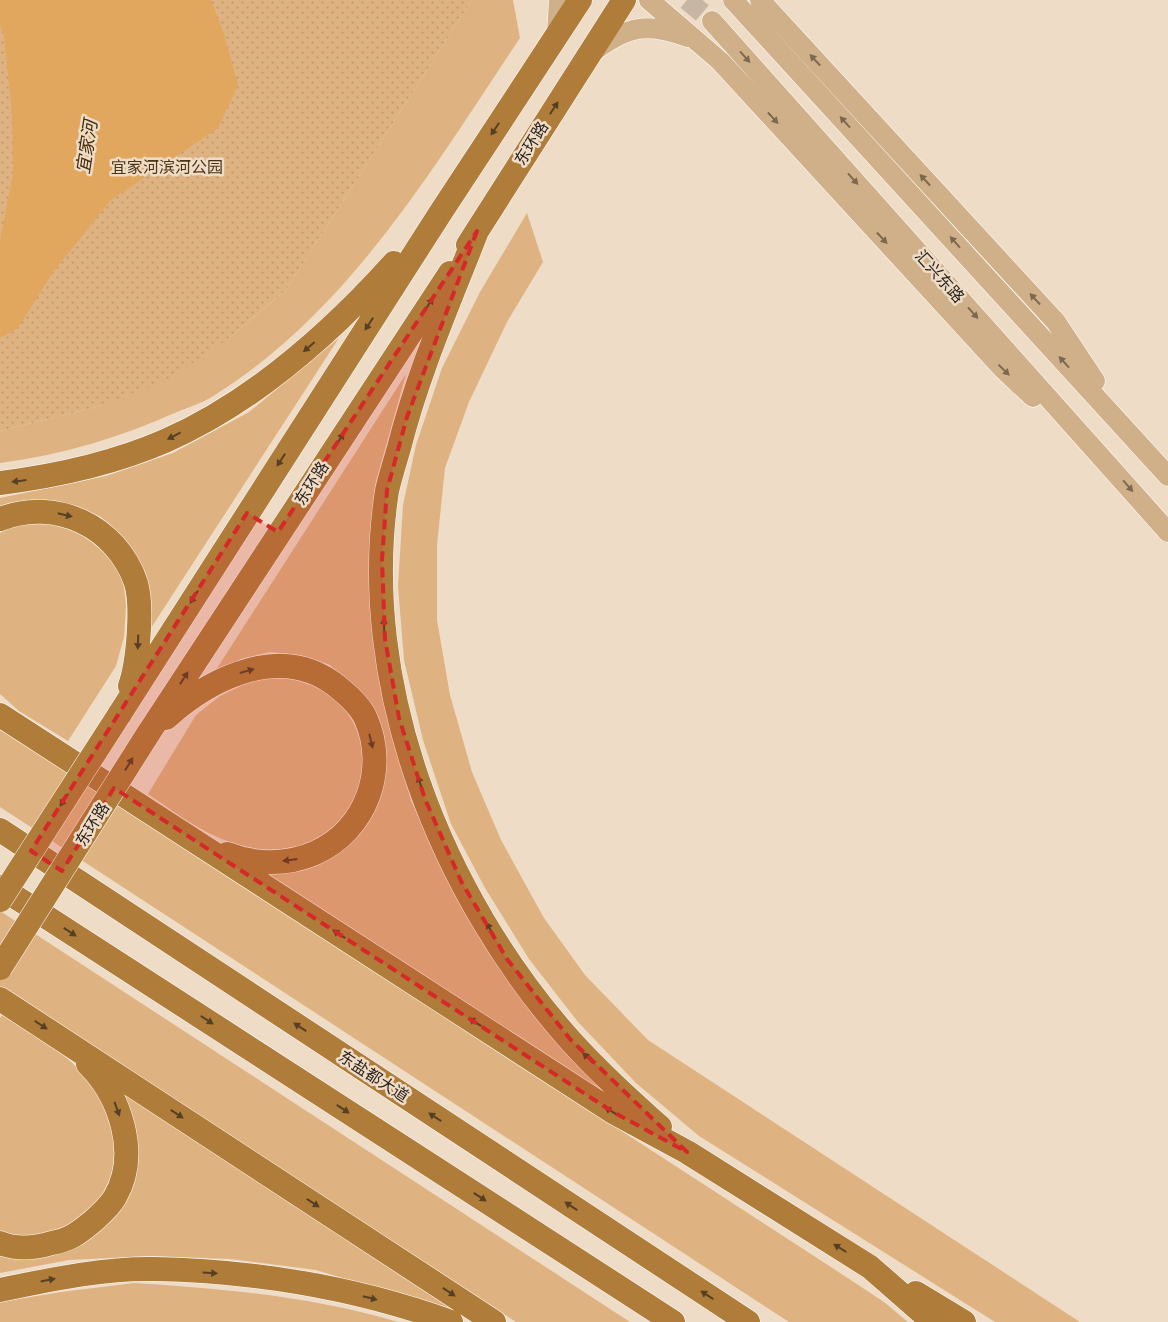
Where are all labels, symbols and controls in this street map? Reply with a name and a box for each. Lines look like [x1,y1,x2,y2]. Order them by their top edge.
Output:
one-way arrow [739,51,750,64]
one-way arrow [809,54,821,66]
one-way arrow [549,101,559,114]
one-way arrow [767,112,778,125]
water label: 宜家河 [70,115,103,175]
street label: 东环路 [509,117,553,169]
one-way arrow [839,117,851,129]
one-way arrow [491,122,500,135]
park label: 宜家河滨河公园 [111,156,223,178]
one-way arrow [847,172,859,184]
one-way arrow [919,174,931,186]
one-way arrow [876,231,888,243]
one-way arrow [949,237,961,249]
street label: 汇兴东路 [910,245,970,307]
one-way arrow [1029,294,1041,306]
one-way arrow [424,297,434,310]
one-way arrow [967,306,979,318]
one-way arrow [364,317,374,330]
one-way arrow [303,341,316,352]
one-way arrow [1059,356,1070,369]
one-way arrow [998,364,1010,376]
one-way arrow [167,432,181,440]
one-way arrow [335,433,345,446]
one-way arrow [276,454,286,467]
street label: 东环路 [289,457,333,509]
one-way arrow [10,477,26,485]
one-way arrow [1122,480,1133,492]
one-way arrow [57,511,72,519]
one-way arrow [189,591,198,604]
one-way arrow [380,617,388,633]
one-way arrow [133,635,141,651]
one-way arrow [240,666,255,674]
one-way arrow [180,672,189,685]
one-way arrow [367,733,375,748]
one-way arrow [125,758,134,771]
one-way arrow [415,776,423,791]
one-way arrow [60,793,69,807]
street label: 东环路 [70,798,114,850]
one-way arrow [282,856,298,864]
one-way arrow [485,923,494,936]
one-way arrow [64,927,77,937]
one-way arrow [332,929,345,938]
one-way arrow [200,1016,213,1025]
one-way arrow [468,1018,482,1027]
one-way arrow [34,1021,48,1030]
one-way arrow [293,1023,306,1032]
street label: 东盐都大道 [334,1045,414,1107]
one-way arrow [582,1052,594,1064]
one-way arrow [113,1102,121,1117]
one-way arrow [337,1104,350,1114]
one-way arrow [605,1106,618,1115]
one-way arrow [170,1109,184,1119]
one-way arrow [429,1112,442,1121]
one-way arrow [473,1192,486,1202]
one-way arrow [306,1198,320,1208]
one-way arrow [564,1201,578,1211]
one-way arrow [834,1244,847,1253]
one-way arrow [202,1269,218,1277]
one-way arrow [40,1276,56,1284]
one-way arrow [442,1287,456,1297]
one-way arrow [700,1290,714,1300]
one-way arrow [362,1294,377,1302]

